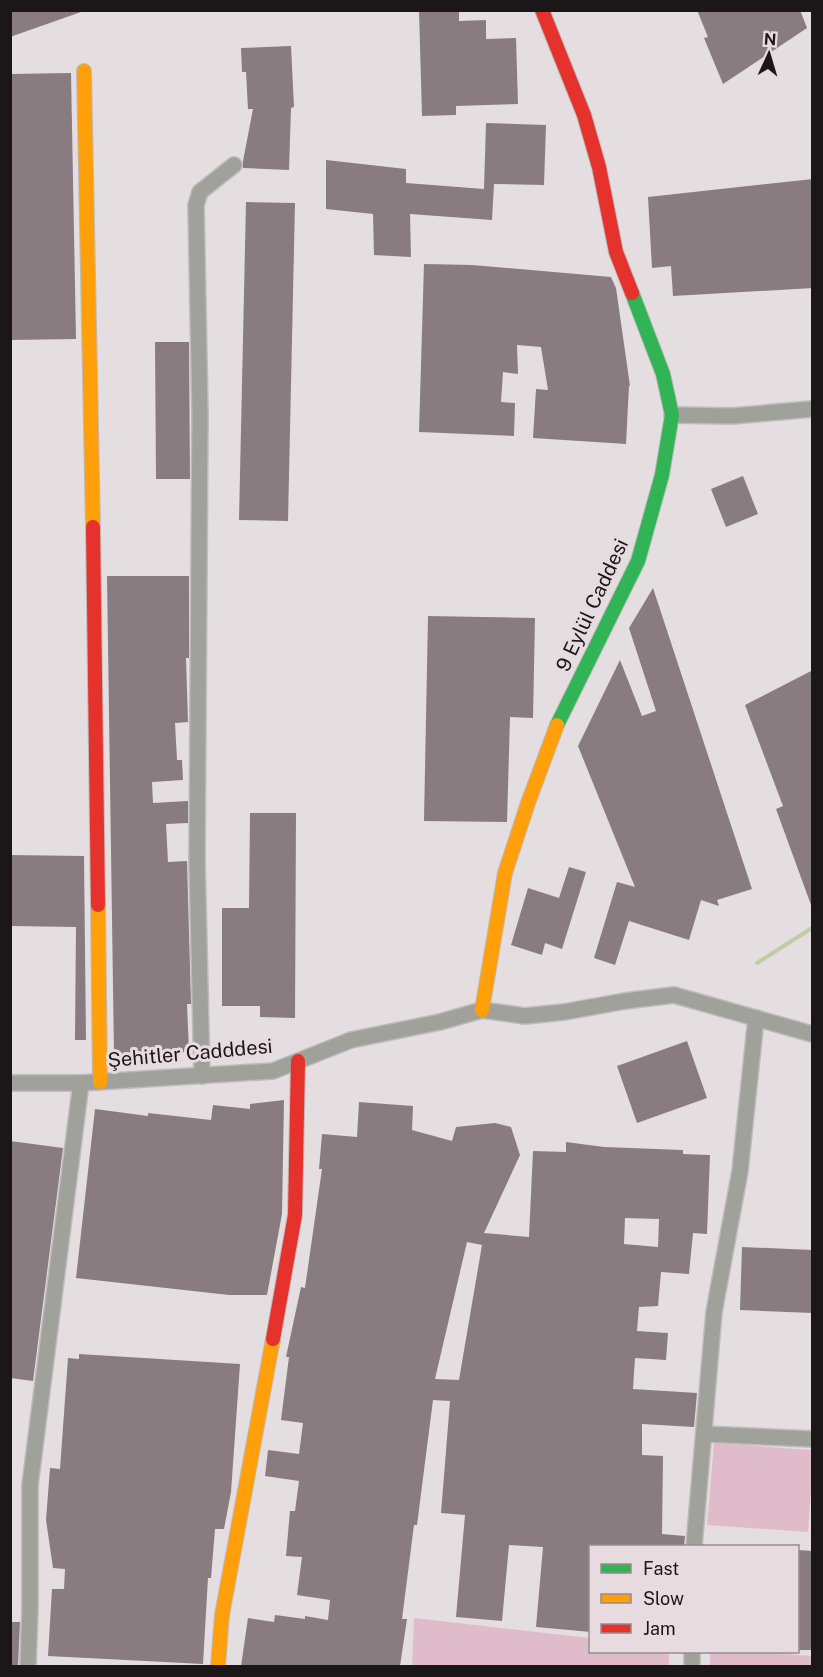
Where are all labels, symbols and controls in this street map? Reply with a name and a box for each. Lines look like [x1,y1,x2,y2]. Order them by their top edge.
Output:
north arrow [739,24,799,84]
text: N [763,30,777,49]
street label: 9 Eylül Caddesi [551,535,633,675]
street label: Şehitler Cadddesi [107,1034,273,1072]
legend [589,1545,799,1653]
text: Fast [643,1558,679,1579]
text: Slow [643,1588,684,1609]
text: Jam [643,1618,676,1639]

